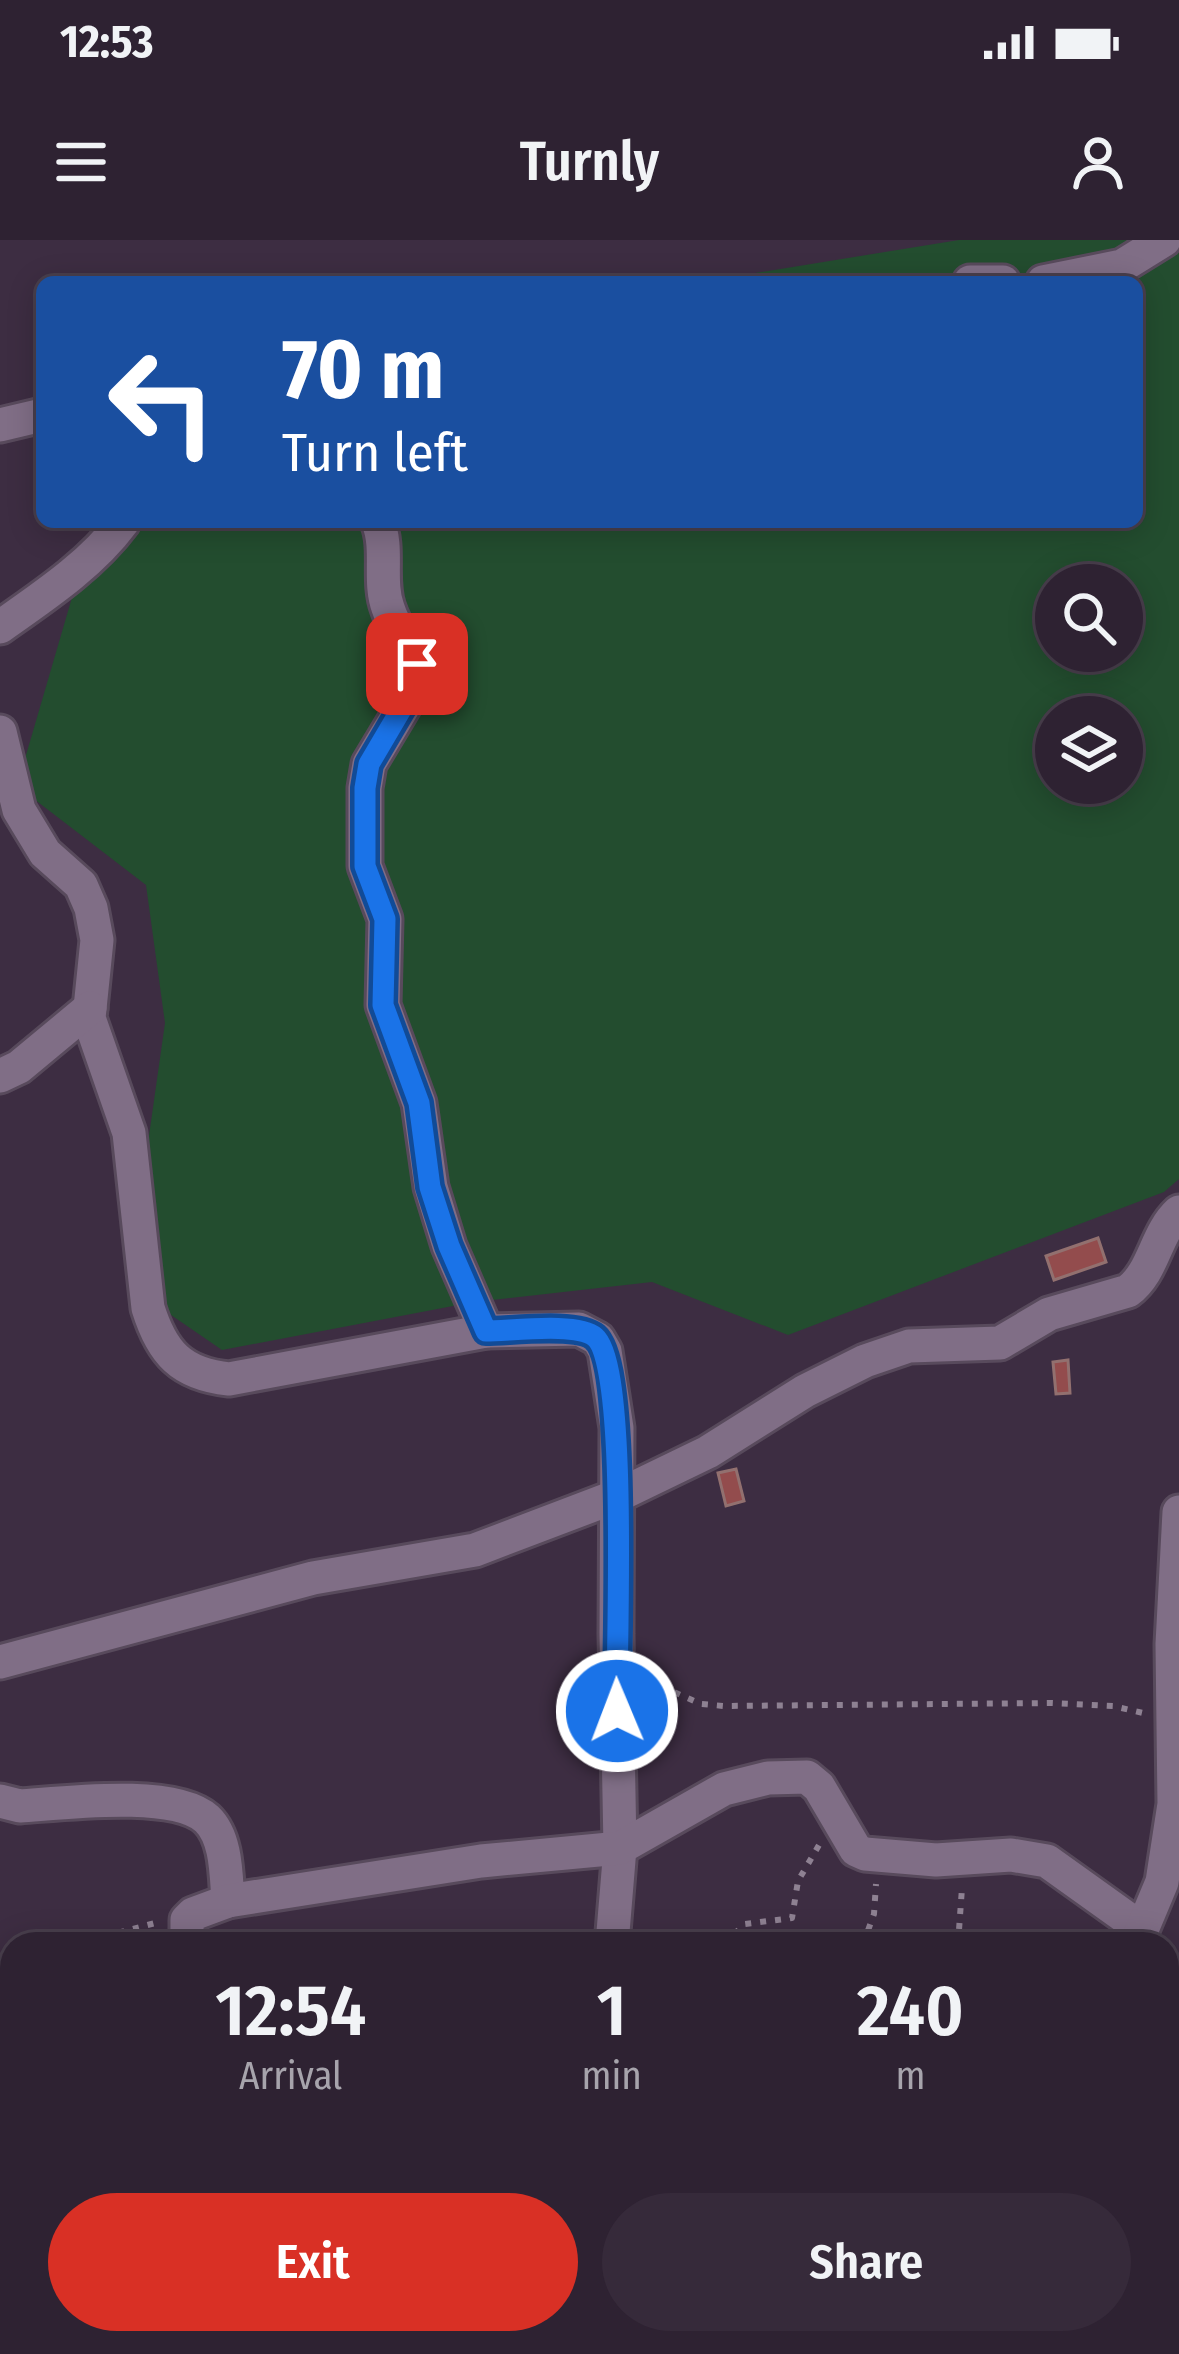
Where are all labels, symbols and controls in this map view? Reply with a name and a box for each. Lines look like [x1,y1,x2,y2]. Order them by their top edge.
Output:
text: 12:53 [60,15,154,69]
icon: menu [48,129,114,195]
icon: person [1065,129,1131,195]
text: Turnly [520,130,659,194]
text: 70 m [282,319,444,420]
icon: left [84,324,240,480]
text: Turn left [282,421,468,485]
map controls [1035,564,1143,804]
button: search [1035,564,1143,672]
pin [366,613,468,715]
icon: arrive [384,631,450,697]
button: layers [1035,696,1143,804]
position arrow [554,1648,680,1774]
text: 12:54 [215,1968,366,2054]
text: 1 [597,1968,627,2054]
text: 240 [857,1968,964,2054]
text: Arrival [239,2053,342,2099]
text: min [581,2053,642,2099]
text: m [895,2053,925,2099]
button: Exit [48,2193,578,2331]
button: Share [602,2193,1131,2331]

